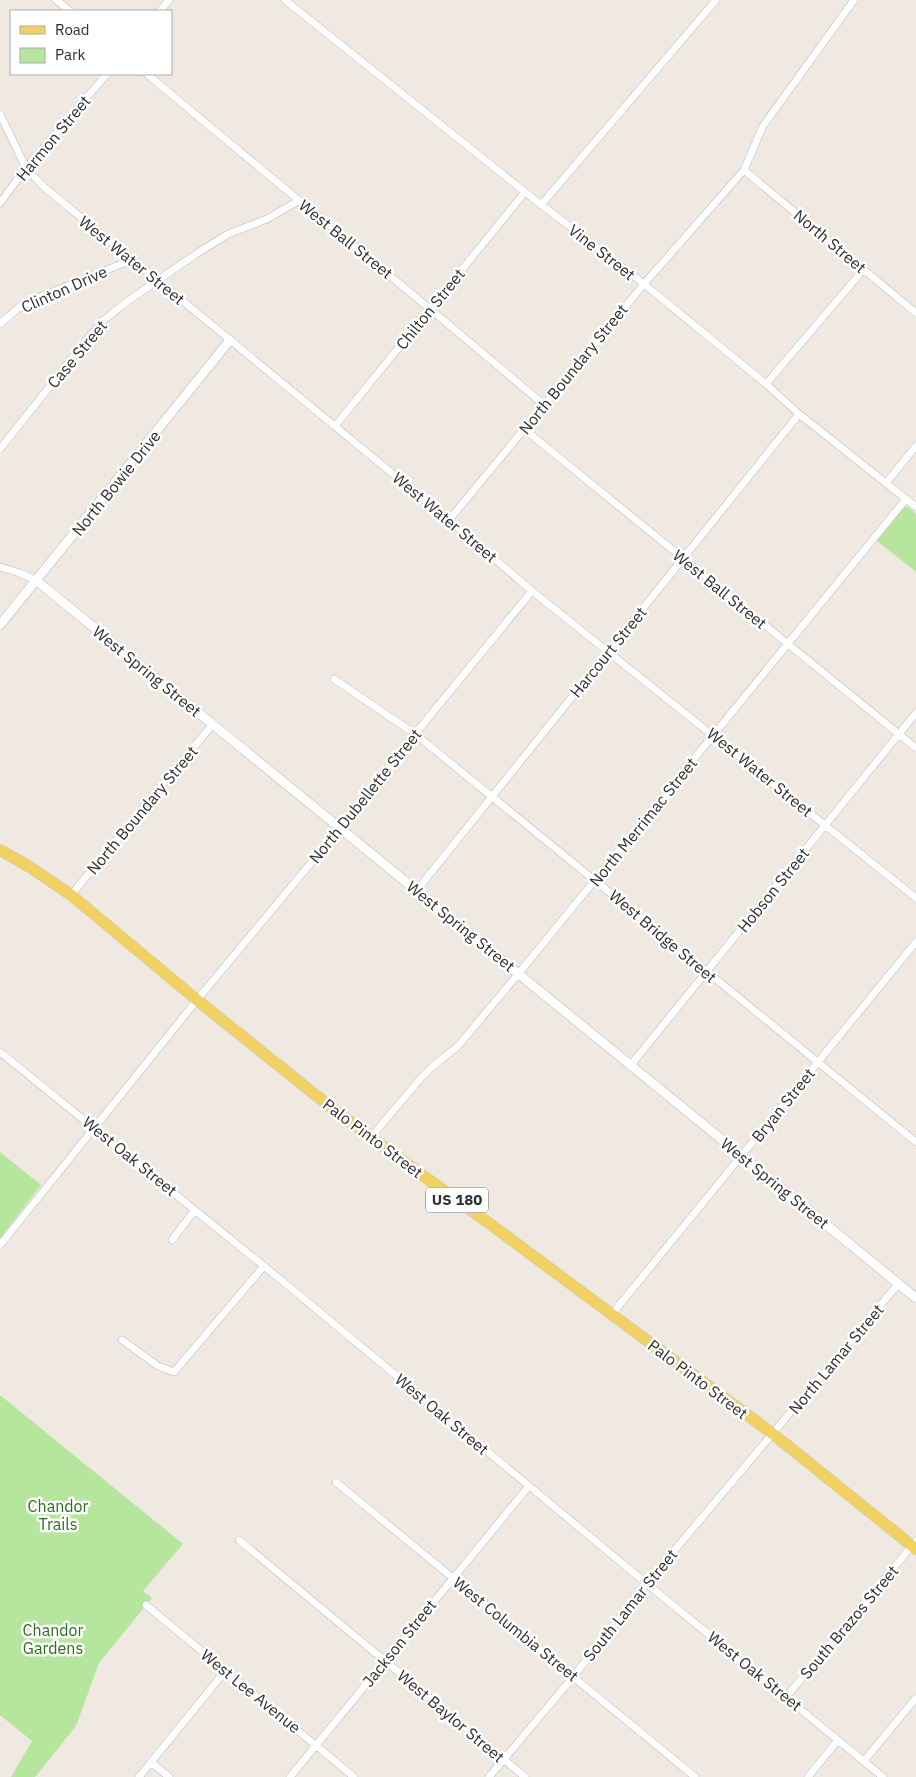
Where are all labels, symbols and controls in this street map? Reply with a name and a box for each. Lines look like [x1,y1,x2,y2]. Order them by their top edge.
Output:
legend [10,10,172,75]
text: Road [55,20,90,39]
text: Park [55,45,85,64]
street label: Harmon Street [11,91,95,185]
street label: West Ball Street [295,195,397,283]
street label: North Street [790,205,870,277]
street label: West Water Street [75,211,189,309]
street label: Vine Street [565,220,639,284]
street label: Clinton Drive [18,261,110,317]
street label: Chilton Street [391,264,469,354]
street label: North Boundary Street [514,300,632,438]
street label: Case Street [43,316,111,392]
street label: North Bowie Drive [67,426,165,540]
street label: West Water Street [389,467,501,567]
street label: West Ball Street [669,545,771,633]
street label: Harcourt Street [565,603,651,701]
street label: West Spring Street [89,621,205,721]
street label: West Water Street [703,723,817,821]
street label: North Dubellette Street [305,725,425,867]
street label: North Boundary Street [82,742,202,878]
street label: North Merrimac Street [585,753,701,891]
street label: Hobson Street [733,844,813,936]
street label: West Spring Street [403,876,519,976]
street label: West Bridge Street [605,885,721,987]
street label: Bryan Street [747,1064,819,1146]
street label: Palo Pinto Street [319,1094,427,1182]
street label: West Oak Street [79,1112,181,1200]
street label: West Spring Street [717,1133,833,1233]
road number: US 180 [426,1188,488,1212]
street label: North Lamar Street [784,1300,888,1418]
street label: Palo Pinto Street [644,1335,752,1423]
street label: West Oak Street [391,1369,493,1459]
park label: Chandor Trails [28,1496,89,1534]
street label: South Lamar Street [579,1545,681,1665]
street label: South Brazos Street [796,1561,902,1683]
street label: West Columbia Street [449,1572,583,1686]
street label: Jackson Street [358,1595,440,1691]
park label: Chandor Gardens [23,1620,84,1658]
street label: West Oak Street [704,1627,806,1715]
street label: West Lee Avenue [197,1645,305,1737]
street label: West Baylor Street [393,1665,509,1767]

